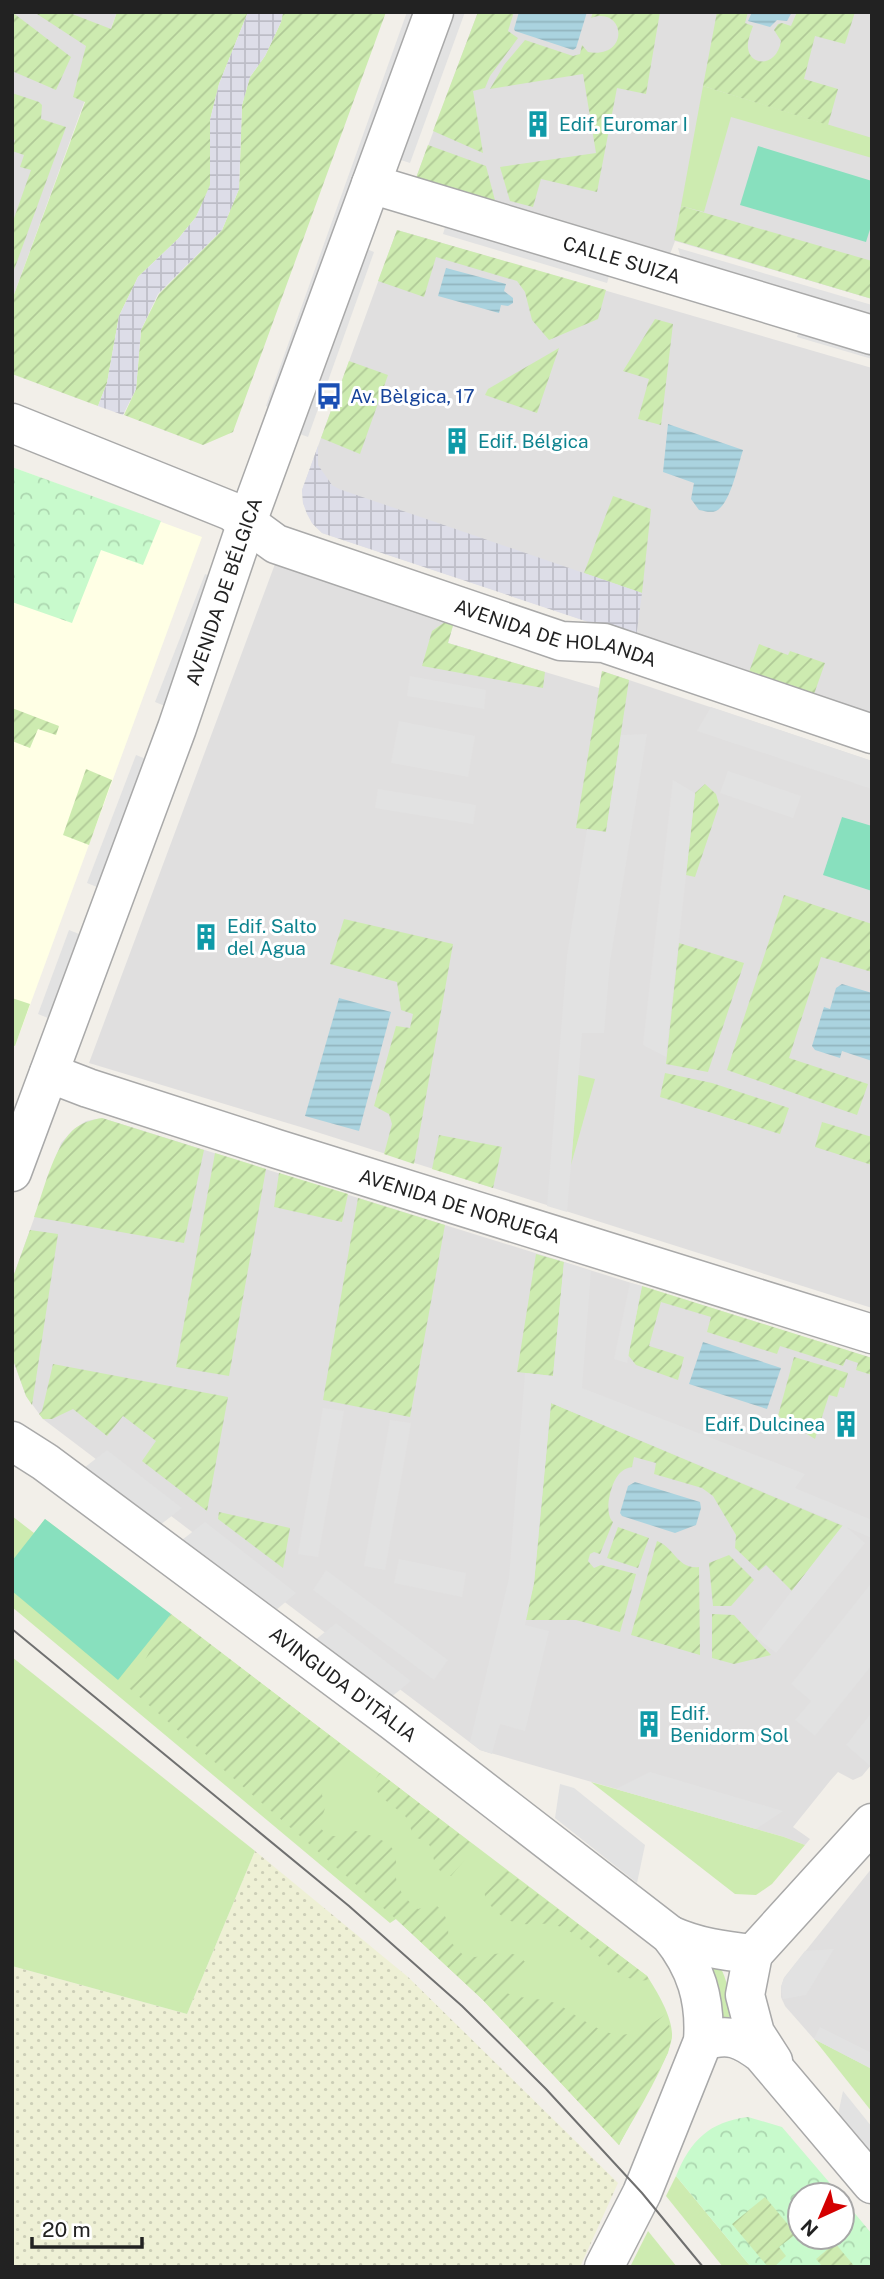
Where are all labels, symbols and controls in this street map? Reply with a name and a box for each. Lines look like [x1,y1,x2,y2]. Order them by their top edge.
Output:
building icon: Edif. Euromar I [523,109,553,139]
place label: Edif. Euromar I [559,113,688,135]
street label: CALLE SUIZA [560,231,683,288]
bus stop icon: Av. Bèlgica, 17 [314,381,344,411]
place label: Av. Bèlgica, 17 [350,385,475,407]
building icon: Edif. Bélgica [442,426,472,456]
place label: Edif. Bélgica [478,430,589,452]
street label: AVENIDA DE BÉLGICA [181,494,266,688]
street label: AVENIDA DE HOLANDA [452,595,660,671]
place label: Edif. Salto del Agua [227,915,317,959]
building icon: Edif. Salto del Agua [191,922,221,952]
street label: AVENIDA DE NORUEGA [357,1164,563,1247]
building icon: Edif. Dulcinea [831,1409,861,1439]
place label: Edif. Dulcinea [705,1413,825,1435]
street label: AVINGUDA D'ITÀLIA [265,1622,421,1746]
place label: Edif. Benidorm Sol [670,1702,789,1746]
building icon: Edif. Benidorm Sol [634,1709,664,1739]
north arrow [786,2181,856,2251]
scale bar [32,2206,142,2250]
text: N [796,2215,822,2241]
text: 20 m [42,2217,91,2242]

